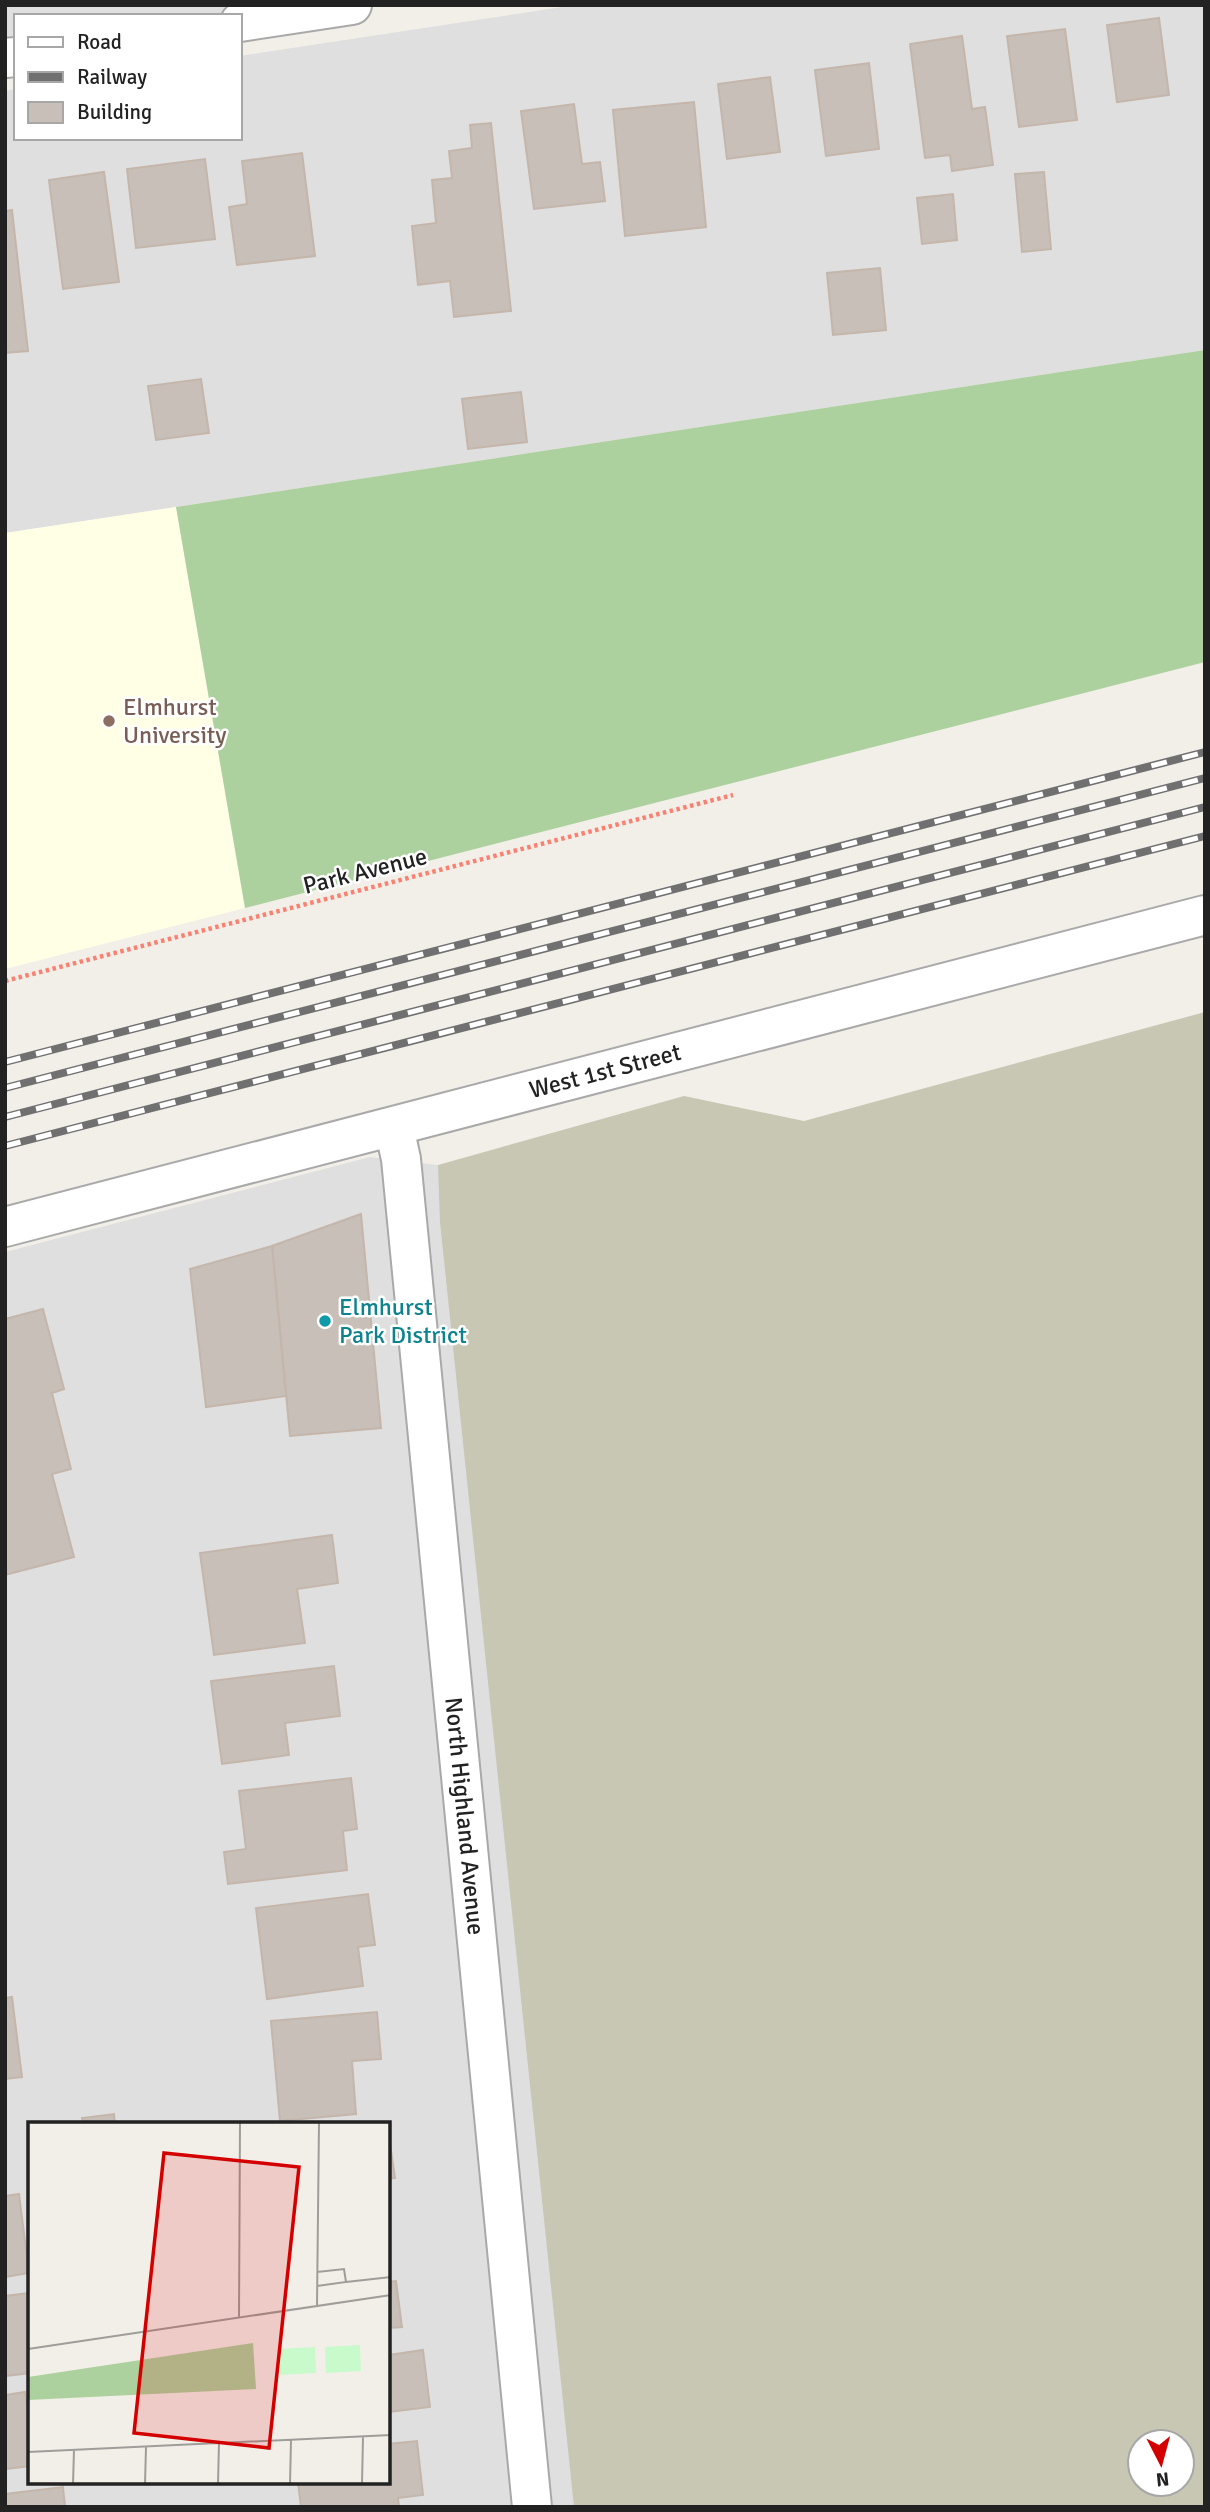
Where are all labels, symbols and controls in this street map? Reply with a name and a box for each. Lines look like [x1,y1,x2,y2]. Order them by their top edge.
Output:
legend [14,14,242,140]
text: Road [77,29,122,55]
text: Railway [77,64,147,90]
text: Building [77,99,152,125]
place label: Elmhurst University [123,692,227,750]
marker: Elmhurst University [101,713,117,729]
street label: Park Avenue [300,841,430,901]
street label: West 1st Street [526,1037,684,1105]
place label: Elmhurst Park District [339,1292,467,1350]
marker: Elmhurst Park District [317,1313,333,1329]
street label: North Highland Avenue [438,1696,491,1936]
inset map [28,2122,390,2484]
north arrow [1126,2428,1196,2498]
text: N [1155,2466,1170,2492]

